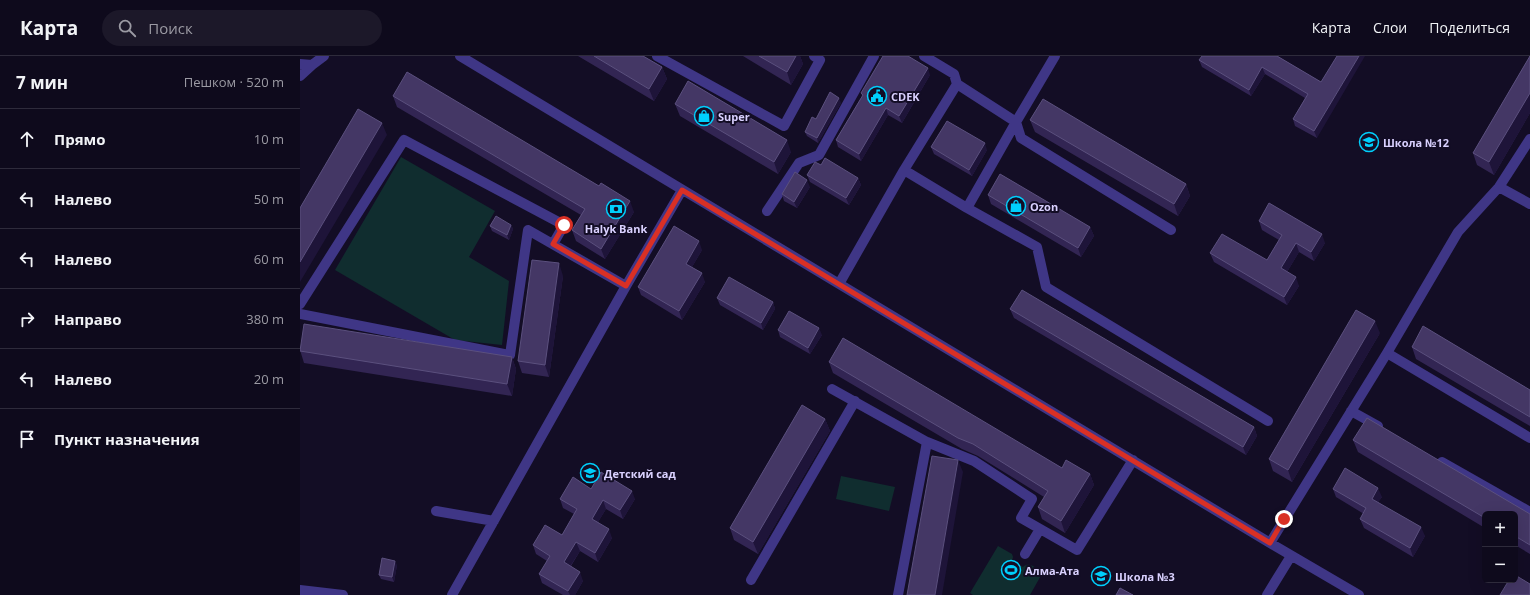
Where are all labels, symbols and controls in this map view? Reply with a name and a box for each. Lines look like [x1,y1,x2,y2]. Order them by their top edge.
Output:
search box [102,10,382,46]
text: Карта [20,15,78,41]
icon: search [116,17,138,39]
text: Поиск [148,18,193,38]
text: Карта [1312,18,1351,37]
text: Слои [1373,18,1407,37]
text: Поделиться [1429,18,1510,37]
text: 7 мин [16,71,68,94]
text: Пешком · 520 m [184,73,284,91]
public building icon: CDEK [866,85,888,107]
place label: CDEK [891,89,920,104]
shop icon: Super [693,105,715,127]
place label: Super [718,109,750,124]
icon: ahead [16,128,38,150]
text: Прямо [54,129,106,149]
text: 10 m [254,130,284,148]
school or university icon: Школа №12 [1358,131,1380,153]
place label: Школа №12 [1383,135,1449,150]
icon: left [16,188,38,210]
text: Налево [54,189,112,209]
text: 50 m [254,190,284,208]
shop icon: Ozon [1005,195,1027,217]
bank icon: Halyk Bank [605,198,627,220]
place label: Ozon [1030,199,1058,214]
route start [555,216,573,234]
place label: Halyk Bank [585,221,647,236]
icon: left [16,248,38,270]
text: Налево [54,249,112,269]
text: 60 m [254,250,284,268]
icon: right [16,308,38,330]
text: Направо [54,309,122,329]
text: 380 m [246,310,284,328]
icon: left [16,368,38,390]
text: Налево [54,369,112,389]
text: 20 m [254,370,284,388]
icon: arrive [16,428,38,450]
text: Пункт назначения [54,429,200,449]
school or university icon: Детский сад [579,462,601,484]
place label: Детский сад [604,466,676,481]
route end [1275,510,1293,528]
map controls [1482,511,1518,583]
button: + [1482,511,1518,547]
button: − [1482,547,1518,583]
sports icon: Алма-Ата [1000,559,1022,581]
place label: Алма-Ата [1025,563,1079,578]
school or university icon: Школа №3 [1090,565,1112,587]
place label: Школа №3 [1115,569,1175,584]

